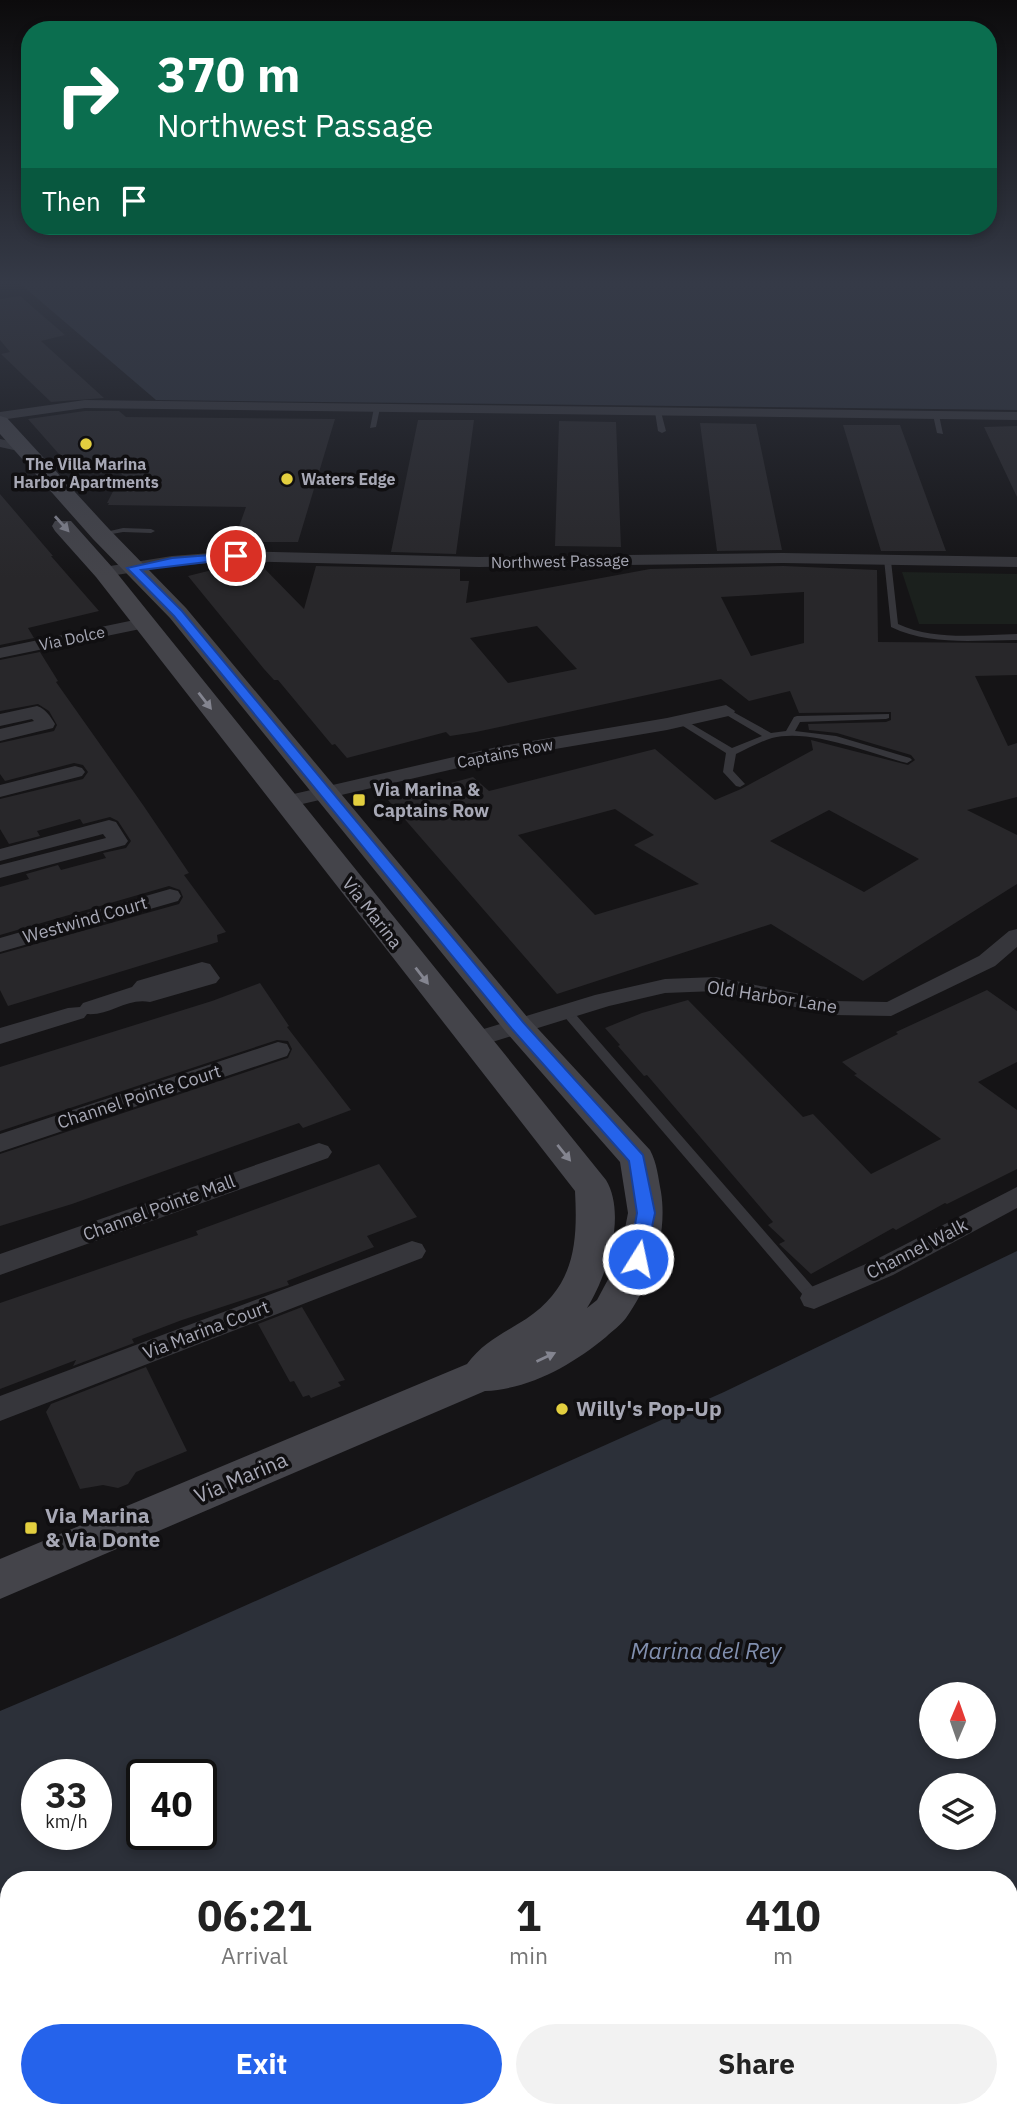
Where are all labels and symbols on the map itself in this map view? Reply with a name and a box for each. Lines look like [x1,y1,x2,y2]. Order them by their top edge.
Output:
marker: The Villa Marina Harbor Apartments [78,436,94,452]
place label: The Villa Marina Harbor Apartments [13,454,159,492]
place label: Waters Edge [301,469,395,489]
marker: Waters Edge [279,471,295,487]
one-way arrow [54,515,70,533]
pin [206,526,266,586]
street label: Northwest Passage [491,550,629,572]
street label: Via Dolce [37,621,107,655]
one-way arrow [198,691,213,709]
street label: Captains Row [455,734,555,772]
place label: Via Marina & Captains Row [373,778,489,822]
marker: Via Marina & Captains Row [351,792,367,808]
street label: Via Marina [337,872,408,953]
street label: Westwind Court [20,891,150,948]
one-way arrow [414,966,429,984]
street label: Old Harbor Lane [705,975,839,1018]
street label: Channel Pointe Court [54,1059,224,1134]
one-way arrow [556,1145,571,1162]
street label: Channel Pointe Mall [80,1169,238,1246]
street label: Channel Walk [862,1213,972,1284]
position arrow [601,1222,675,1296]
street label: Via Marina Court [140,1295,272,1364]
one-way arrow [535,1351,556,1362]
place label: Willy's Pop-Up [576,1394,722,1422]
marker: Willy's Pop-Up [554,1401,570,1417]
street label: Via Marina [190,1445,291,1509]
place label: Via Marina & Via Donte [45,1501,161,1553]
marker: Via Marina & Via Donte [23,1520,39,1536]
water label: Marina del Rey [631,1635,782,1665]
north arrow [919,1682,996,1759]
speed limit sign: 40 [126,1759,217,1850]

